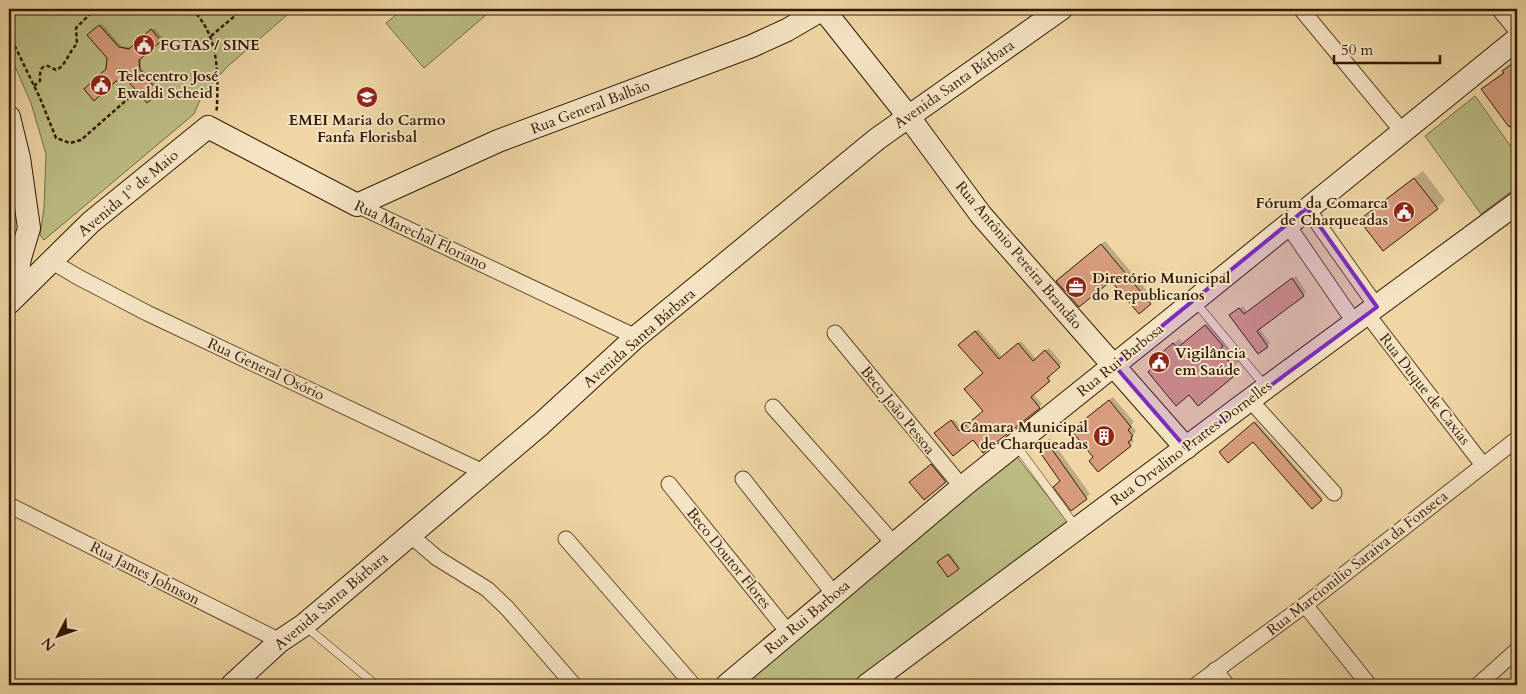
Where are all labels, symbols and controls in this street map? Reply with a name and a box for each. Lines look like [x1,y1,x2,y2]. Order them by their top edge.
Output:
scale bar [1334,32,1440,64]
public building icon: FGTAS / SINE [132,33,156,57]
place label: FGTAS / SINE [160,35,260,55]
street label: Avenida Santa Bárbara [890,35,1019,133]
text: 50 m [1341,40,1373,60]
place label: Telecentro José Ewaldi Scheid [117,66,219,103]
public building icon: Telecentro José Ewaldi Scheid [89,73,113,97]
street label: Rua General Balbão [528,75,652,139]
school or university icon: EMEI Maria do Carmo Fanfa Florisbal [355,85,379,109]
place label: EMEI Maria do Carmo Fanfa Florisbal [289,110,446,147]
street label: Avenida 1º de Maio [74,145,182,241]
street label: Rua Antônio Pereira Brandão [951,177,1087,333]
place label: Fórum da Comarca de Charqueadas [1256,193,1389,230]
street label: Rua Marechal Floriano [351,195,491,275]
public building icon: Fórum da Comarca de Charqueadas [1392,200,1416,224]
place label: Diretório Municipal do Republicanos [1092,268,1231,305]
office icon: Diretório Municipal do Republicanos [1064,275,1088,299]
street label: Avenida Santa Bárbara [579,283,700,392]
street label: Rua Rui Barbosa [1073,319,1168,401]
street label: Rua Duque de Caxias [1375,329,1475,449]
street label: Rua General Osório [204,333,328,405]
place label: Vigilância em Saúde [1175,343,1246,380]
public building icon: Vigilância em Saúde [1147,350,1171,374]
street label: Beco João Pessoa [856,362,940,459]
street label: Rua Orvalino Prattes Dornelles [1106,376,1276,510]
place label: Câmara Municipal de Charqueadas [960,417,1089,454]
building icon: Câmara Municipal de Charqueadas [1092,424,1116,448]
street label: Rua Marcionilio Saraiva da Fonseca [1262,486,1452,640]
street label: Beco Doutor Flores [682,503,776,613]
street label: Rua James Johnson [87,537,204,610]
street label: Avenida Santa Bárbara [270,547,392,655]
street label: Rua Rui Barbosa [760,575,854,659]
north arrow [32,612,82,662]
text: N [37,633,60,655]

